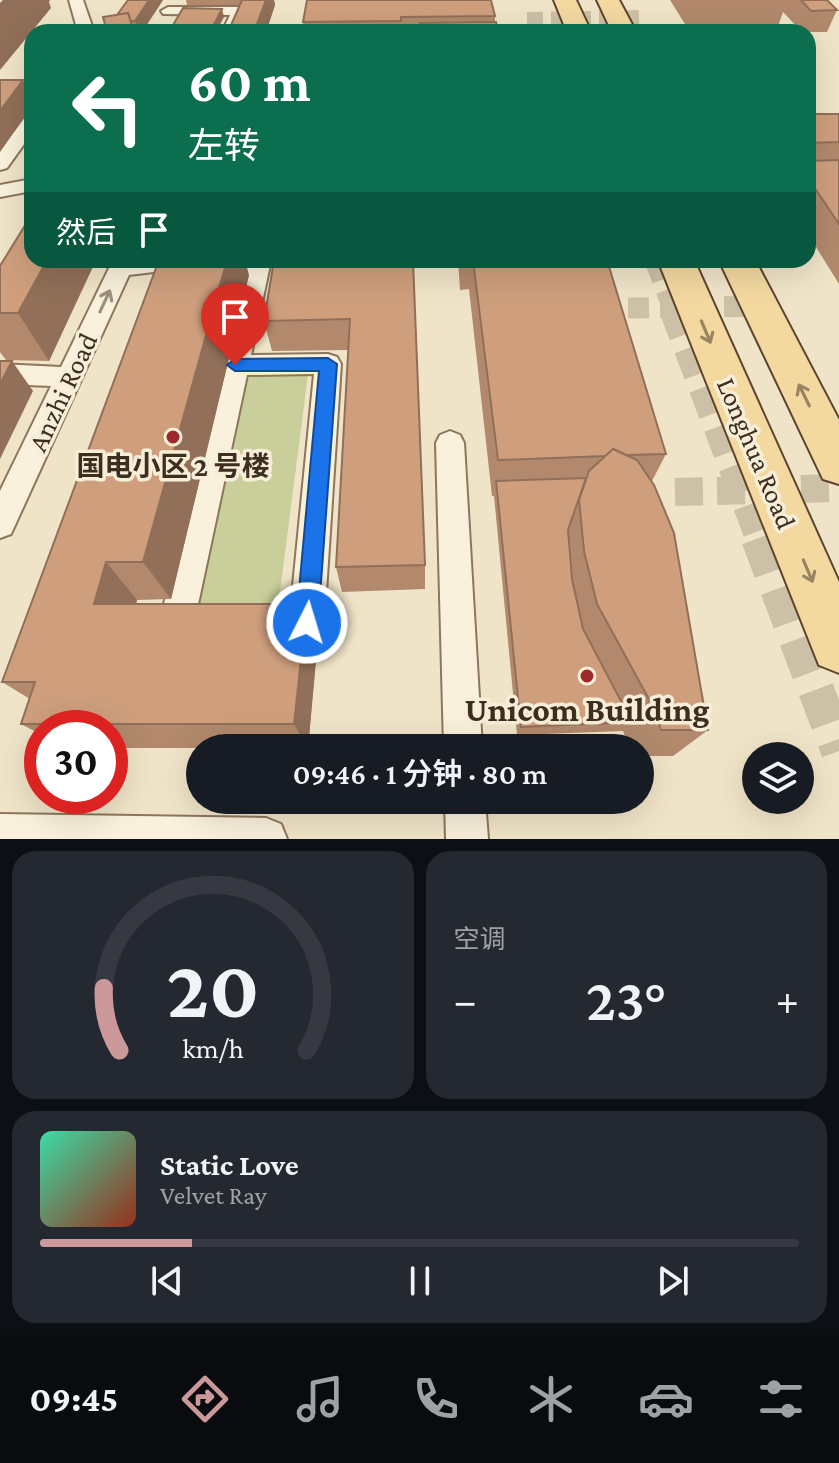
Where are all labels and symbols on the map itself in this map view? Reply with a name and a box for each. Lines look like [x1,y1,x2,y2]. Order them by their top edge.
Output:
pin [201,283,269,365]
one-way arrow [98,290,113,314]
one-way arrow [700,319,714,344]
street label: Anzhi Road [22,328,103,456]
street label: Longhua Road [711,373,802,534]
one-way arrow [796,384,811,408]
marker: 国电小区 2 号楼 [164,428,182,446]
place label: 国电小区 2 号楼 [76,451,270,482]
one-way arrow [801,558,816,583]
position arrow [265,581,349,665]
marker: Unicom Building [578,667,596,685]
place label: Unicom Building [465,691,709,728]
speed limit sign: 30 [24,710,128,814]

